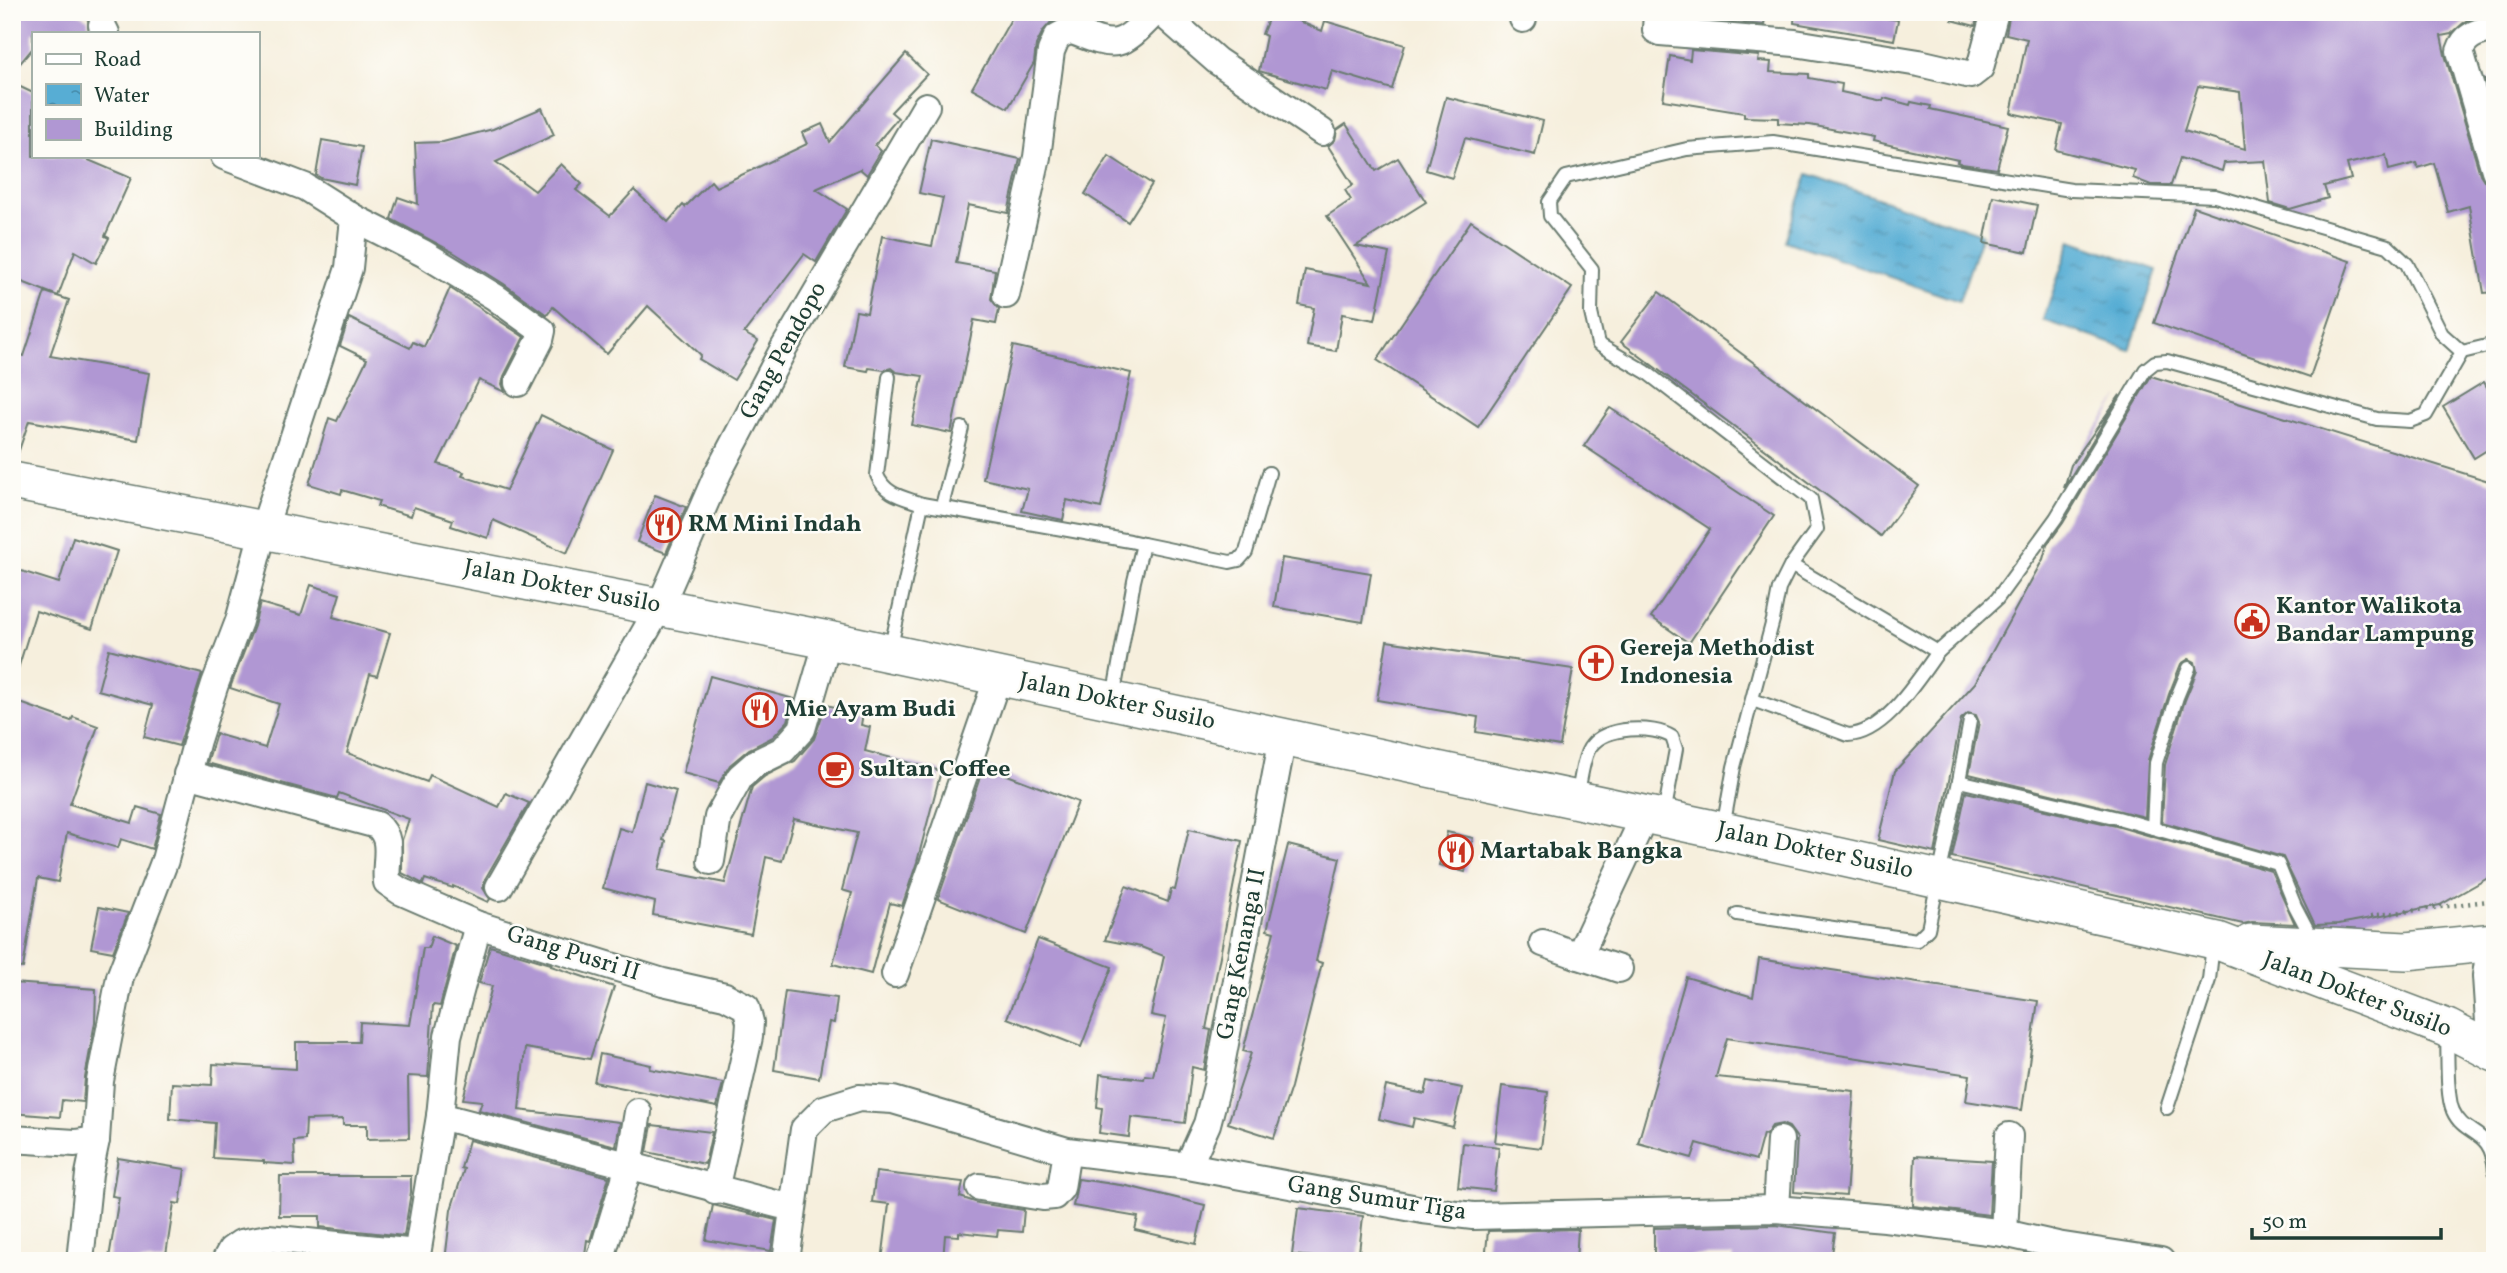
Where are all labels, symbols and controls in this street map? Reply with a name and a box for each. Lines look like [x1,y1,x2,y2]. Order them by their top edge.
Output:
legend [32,32,259,158]
text: Road [94,46,141,75]
text: Water [94,82,150,111]
text: Building [94,116,173,145]
street label: Gang Pendopo [732,276,836,426]
restaurant icon: RM Mini Indah [645,506,683,544]
place label: RM Mini Indah [688,508,862,542]
street label: Jalan Dokter Susilo [461,551,663,623]
place label: Kantor Walikota Bandar Lampung [2276,590,2474,652]
public building icon: Kantor Walikota Bandar Lampung [2233,602,2271,640]
place label: Gereja Methodist Indonesia [1620,632,1814,694]
church icon: Gereja Methodist Indonesia [1577,644,1615,682]
street label: Jalan Dokter Susilo [1016,665,1218,739]
restaurant icon: Mie Ayam Budi [741,691,779,729]
place label: Mie Ayam Budi [784,693,956,727]
cafe icon: Sultan Coffee [817,751,855,789]
place label: Sultan Coffee [860,753,1011,787]
street label: Jalan Dokter Susilo [1714,814,1916,888]
restaurant icon: Martabak Bangka [1437,833,1475,871]
place label: Martabak Bangka [1480,835,1683,869]
street label: Gang Kenanga II [1209,865,1275,1043]
street label: Gang Pusri II [502,918,644,990]
street label: Jalan Dokter Susilo [2258,943,2456,1047]
street label: Gang Sumur Tiga [1285,1168,1469,1230]
scale bar [2252,1196,2440,1240]
text: 50 m [2262,1208,2307,1237]

